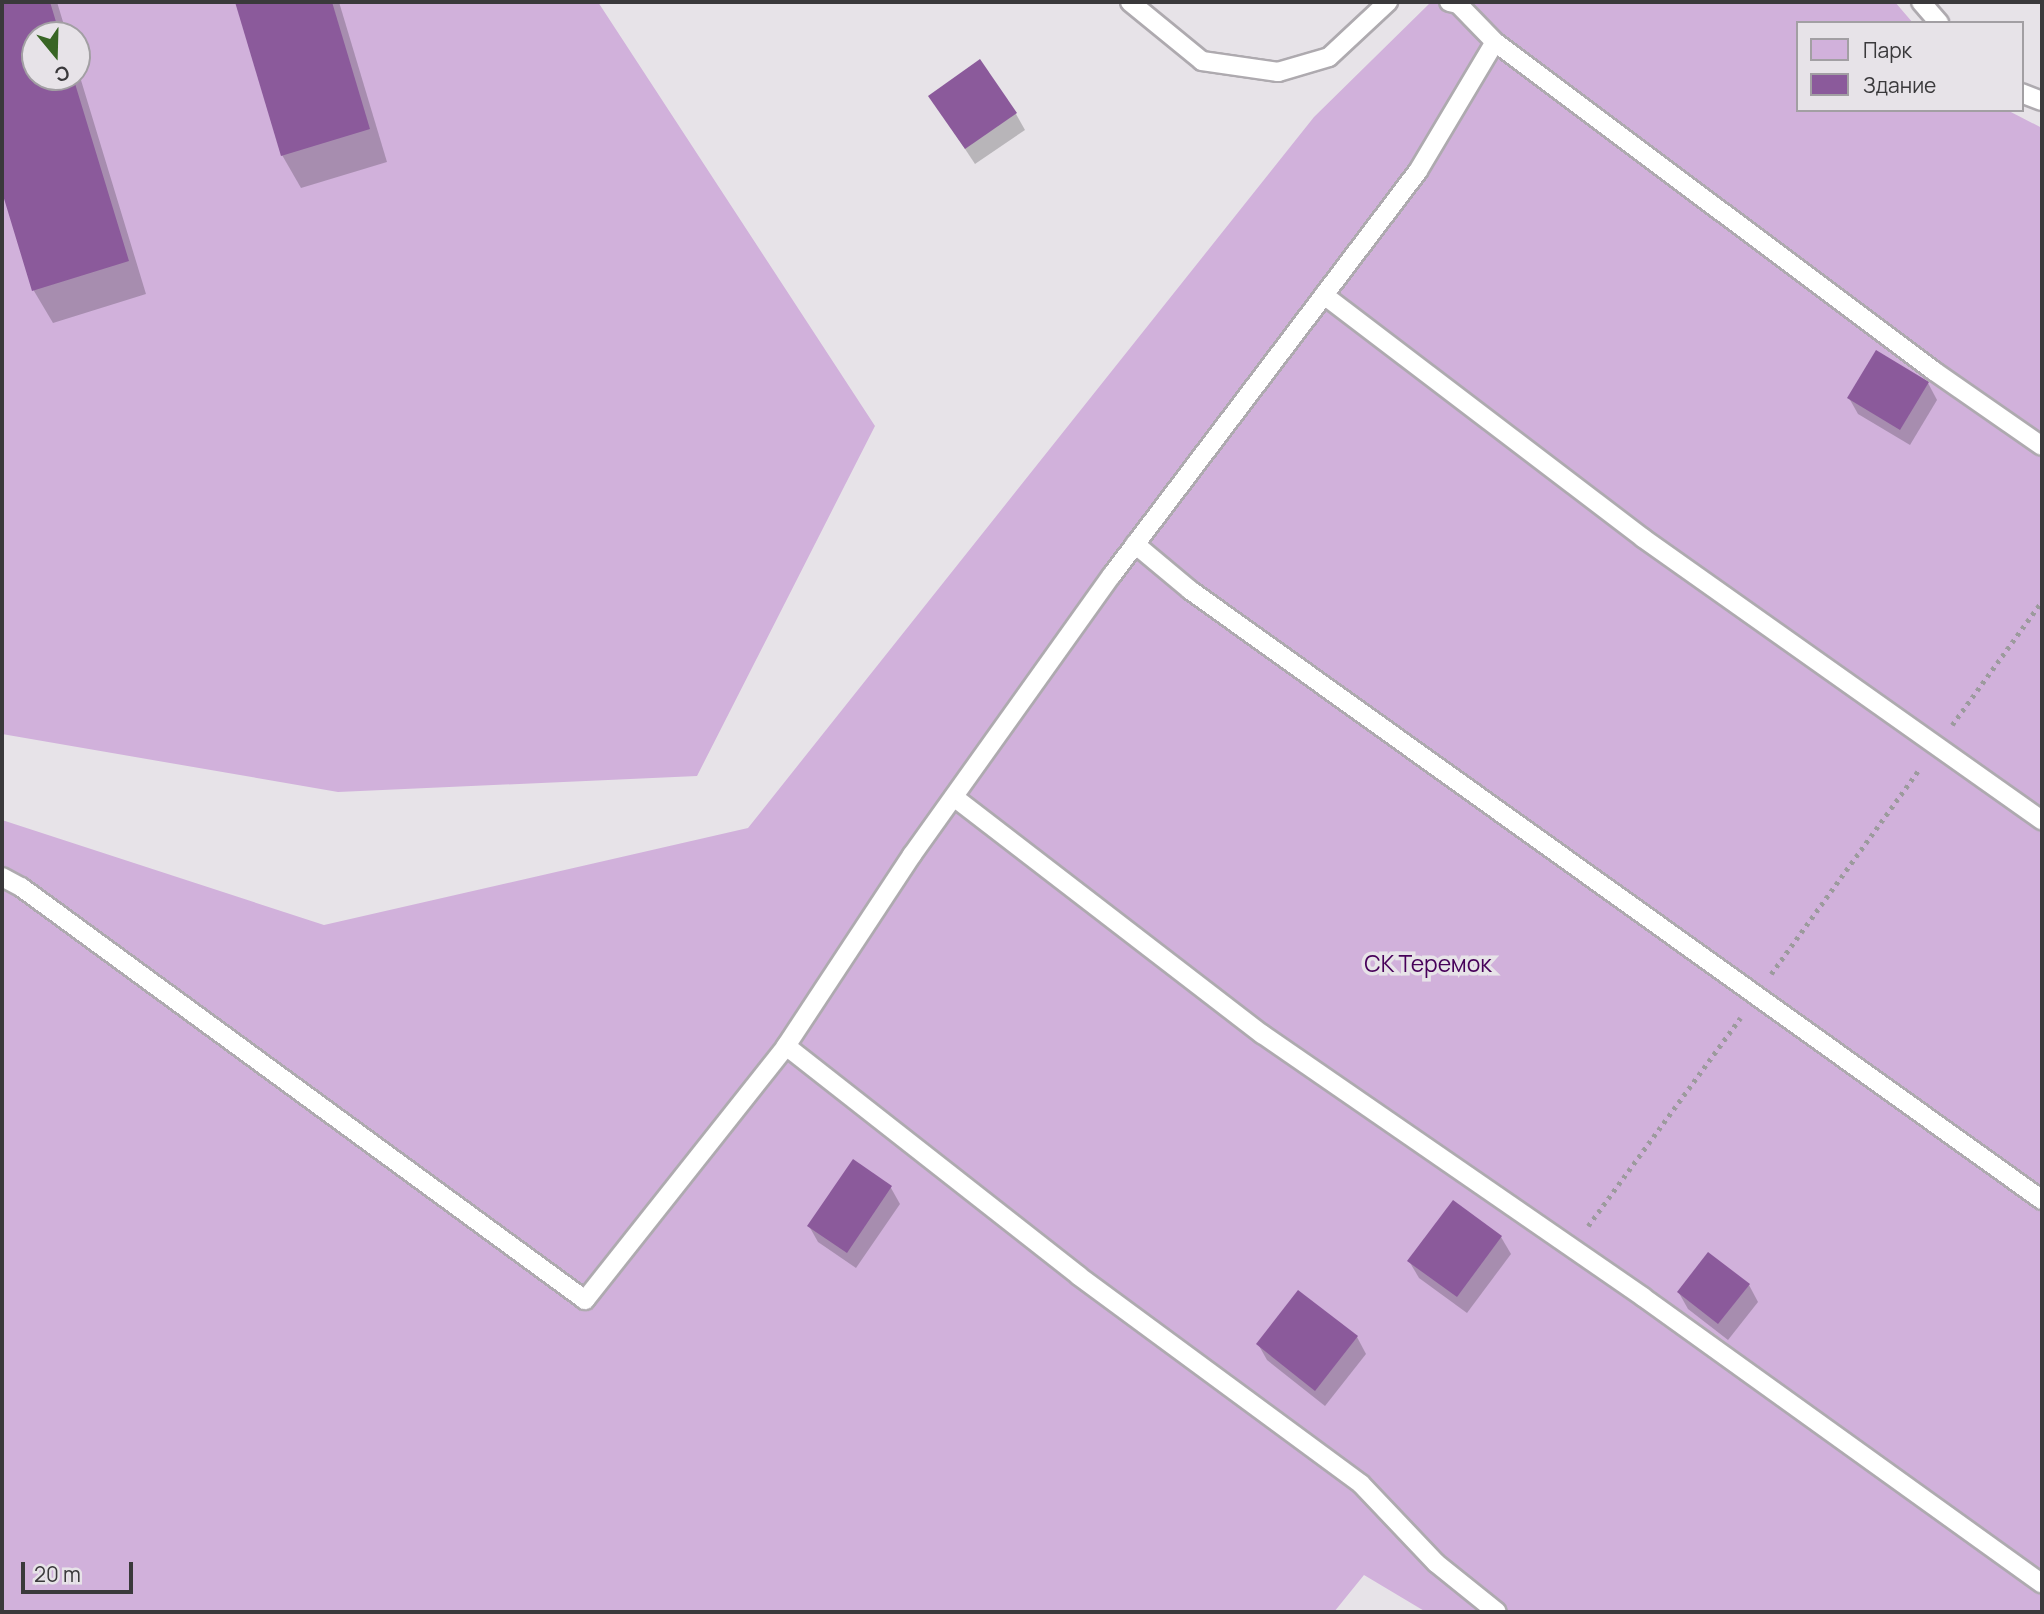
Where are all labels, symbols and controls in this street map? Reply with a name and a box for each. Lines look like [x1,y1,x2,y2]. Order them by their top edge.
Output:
north arrow [21,21,91,91]
legend [1796,21,2023,112]
text: Парк [1863,36,1912,64]
text: С [51,59,73,89]
text: Здание [1863,71,1936,99]
park label: СК Теремок [1364,949,1492,977]
scale bar [24,1548,136,1592]
text: 20 m [34,1560,81,1588]

